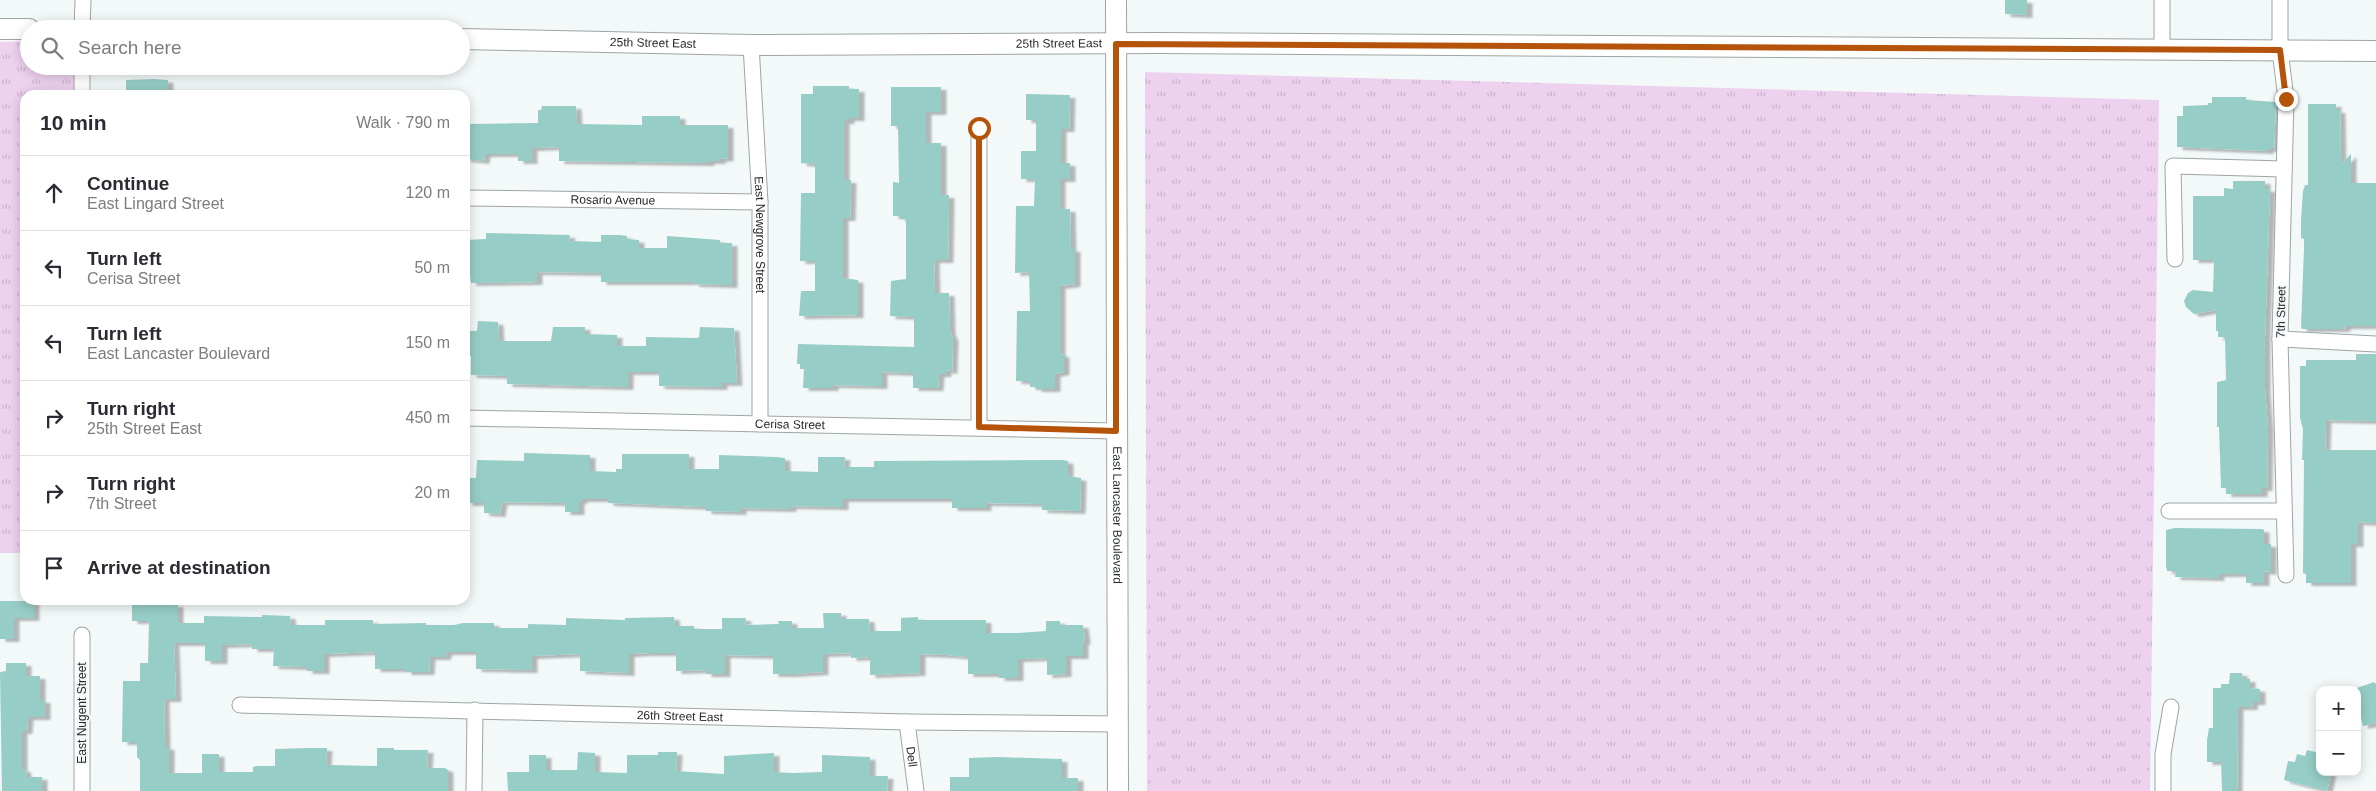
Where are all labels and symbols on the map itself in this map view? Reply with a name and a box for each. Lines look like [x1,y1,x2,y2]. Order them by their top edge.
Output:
street label: 25th Street East [610,35,697,51]
street label: 25th Street East [1016,36,1103,51]
route end [2275,88,2298,111]
route start [968,117,991,140]
street label: East Newgrove Street [752,176,767,294]
street label: Rosario Avenue [571,192,656,208]
street label: 7th Street [2274,285,2288,338]
street label: Cerisa Street [755,417,826,432]
street label: East Lancaster Boulevard [1110,446,1124,584]
street label: East Nugent Street [75,662,89,764]
street label: 26th Street East [637,708,724,724]
street label: Dell [903,746,920,768]

